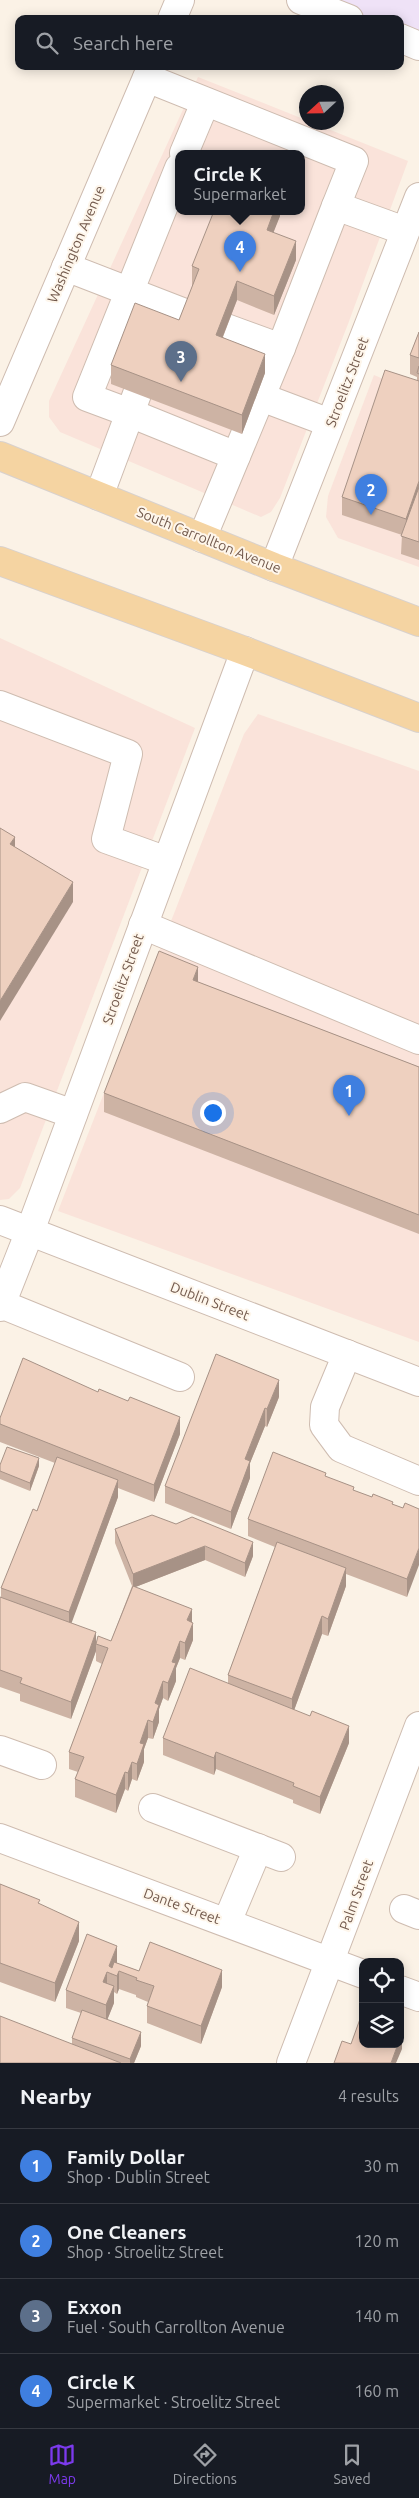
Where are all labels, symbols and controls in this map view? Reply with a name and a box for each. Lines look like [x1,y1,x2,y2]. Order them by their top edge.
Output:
search box [15,15,404,70]
icon: search [33,29,61,57]
text: Search here [73,32,173,54]
north arrow [299,85,344,130]
popup [175,150,305,215]
text: Circle K [194,163,262,185]
street label: Washington Avenue [44,183,108,305]
text: Supermarket [194,185,286,203]
pin: 4 [224,231,256,272]
street label: Stroelitz Street [322,334,372,429]
pin: 3 [165,341,197,382]
pin: 2 [355,474,387,515]
street label: South Carrollton Avenue [135,504,283,576]
street label: Stroelitz Street [99,931,147,1027]
pin: 1 [333,1075,365,1116]
your location [200,1100,226,1126]
street label: Dublin Street [168,1279,252,1324]
street label: Palm Street [336,1857,376,1932]
street label: Dante Street [141,1885,223,1927]
map controls [359,1958,404,2048]
button: locate [359,1958,404,2003]
button: layers [359,2003,404,2048]
text: Nearby [20,2084,91,2108]
text: 4 results [338,2087,399,2105]
text: Family Dollar [67,2146,184,2168]
text: 1 [31,2157,41,2175]
text: 30 m [363,2157,399,2175]
text: Shop · Dublin Street [67,2168,210,2186]
text: One Cleaners [67,2221,187,2243]
text: 2 [31,2232,41,2250]
text: 120 m [354,2232,399,2250]
text: Shop · Stroelitz Street [67,2243,223,2261]
text: Exxon [67,2296,122,2318]
text: 3 [31,2307,41,2325]
text: 140 m [354,2307,399,2325]
text: Fuel · South Carrollton Avenue [67,2318,285,2336]
text: Circle K [67,2371,135,2393]
text: 4 [31,2382,41,2400]
text: 160 m [354,2382,399,2400]
text: Supermarket · Stroelitz Street [67,2393,280,2411]
tab: Map [48,2441,76,2487]
tab: Directions [173,2441,237,2487]
tab: Saved [333,2441,371,2487]

